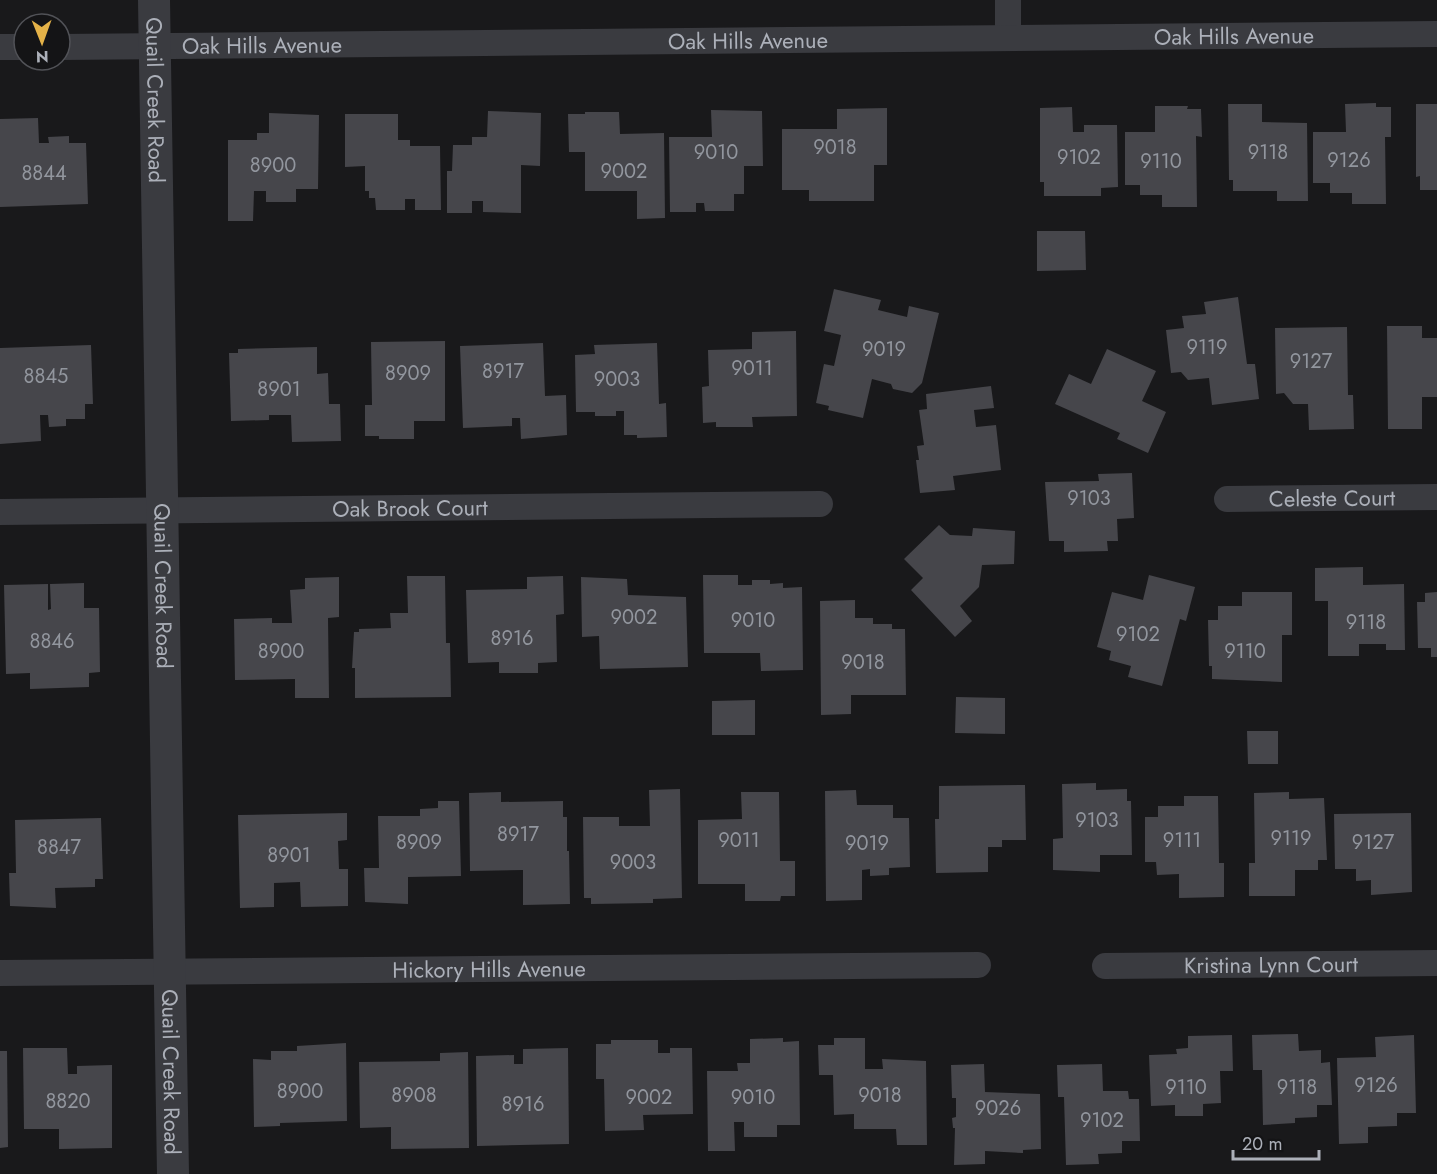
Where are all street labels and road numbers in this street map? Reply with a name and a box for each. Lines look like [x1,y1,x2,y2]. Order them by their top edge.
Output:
street label: Quail Creek Road [138,17,173,183]
street label: Oak Hills Avenue [1154,19,1314,53]
street label: Oak Hills Avenue [668,24,828,57]
street label: Oak Hills Avenue [182,28,342,62]
street label: Celeste Court [1269,481,1396,515]
street label: Oak Brook Court [332,491,489,525]
street label: Quail Creek Road [146,503,181,669]
street label: Kristina Lynn Court [1184,948,1359,981]
street label: Hickory Hills Avenue [392,952,586,986]
street label: Quail Creek Road [154,989,189,1155]

